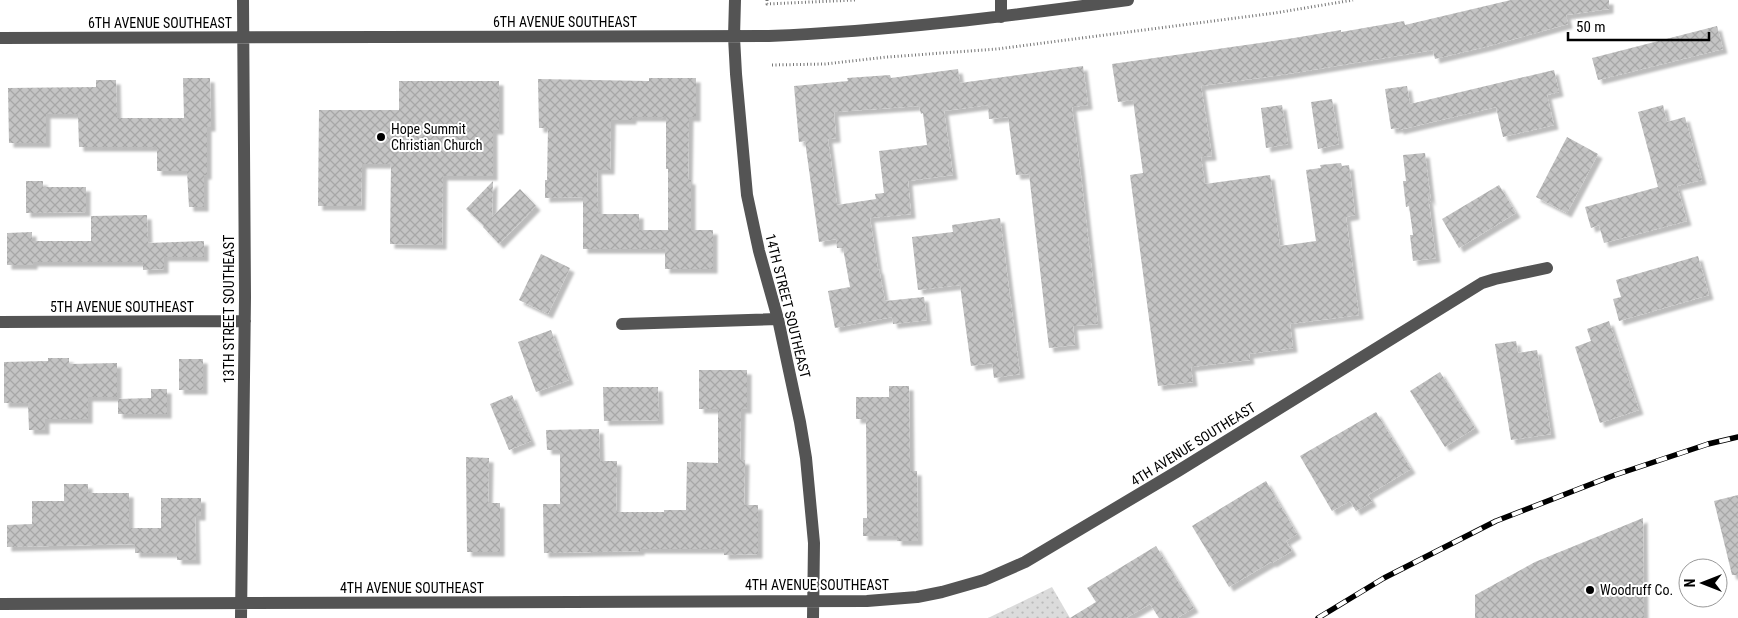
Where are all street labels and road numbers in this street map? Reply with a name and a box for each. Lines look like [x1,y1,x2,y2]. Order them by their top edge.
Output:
street label: 6TH AVENUE SOUTHEAST [493,14,637,30]
street label: 6TH AVENUE SOUTHEAST [88,15,232,31]
street label: 14TH STREET SOUTHEAST [762,232,814,380]
street label: 13TH STREET SOUTHEAST [221,235,237,383]
street label: 5TH AVENUE SOUTHEAST [50,299,194,315]
street label: 4TH AVENUE SOUTHEAST [1128,399,1258,489]
street label: 4TH AVENUE SOUTHEAST [745,577,889,593]
street label: 4TH AVENUE SOUTHEAST [340,580,484,596]

